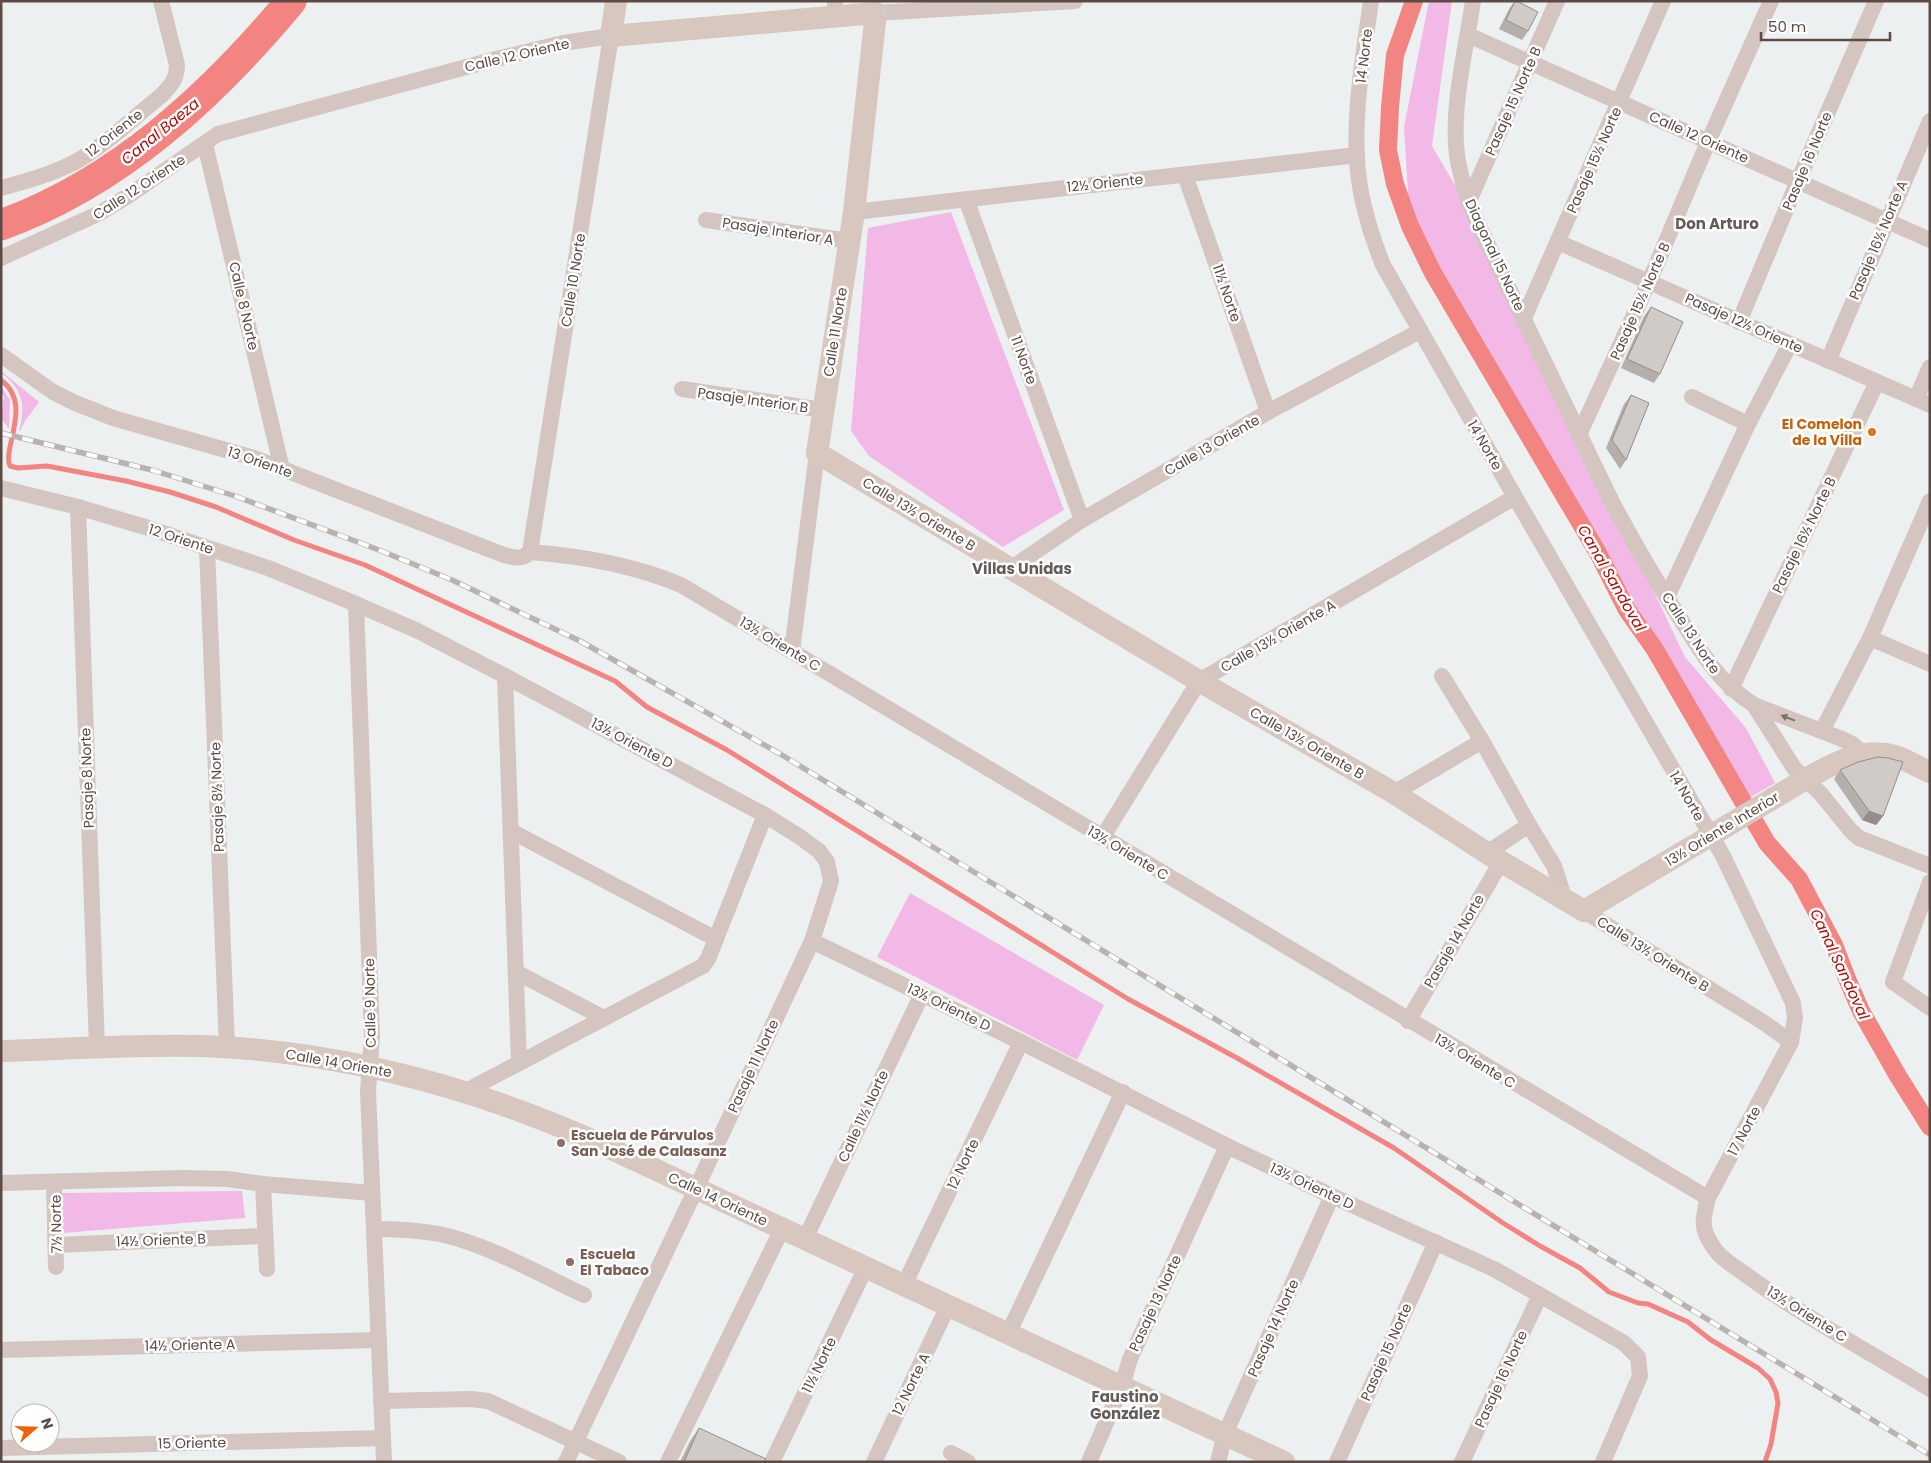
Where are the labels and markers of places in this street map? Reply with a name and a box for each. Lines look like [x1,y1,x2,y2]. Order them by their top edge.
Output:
place label: El Comelon de la Villa [1782,414,1862,450]
marker: El Comelon de la Villa [1866,426,1878,438]
place label: Escuela de Párvulos San José de Calasanz [571,1125,727,1161]
marker: Escuela de Párvulos San José de Calasanz [555,1137,567,1149]
place label: Escuela El Tabaco [580,1244,649,1280]
marker: Escuela El Tabaco [564,1256,576,1268]

